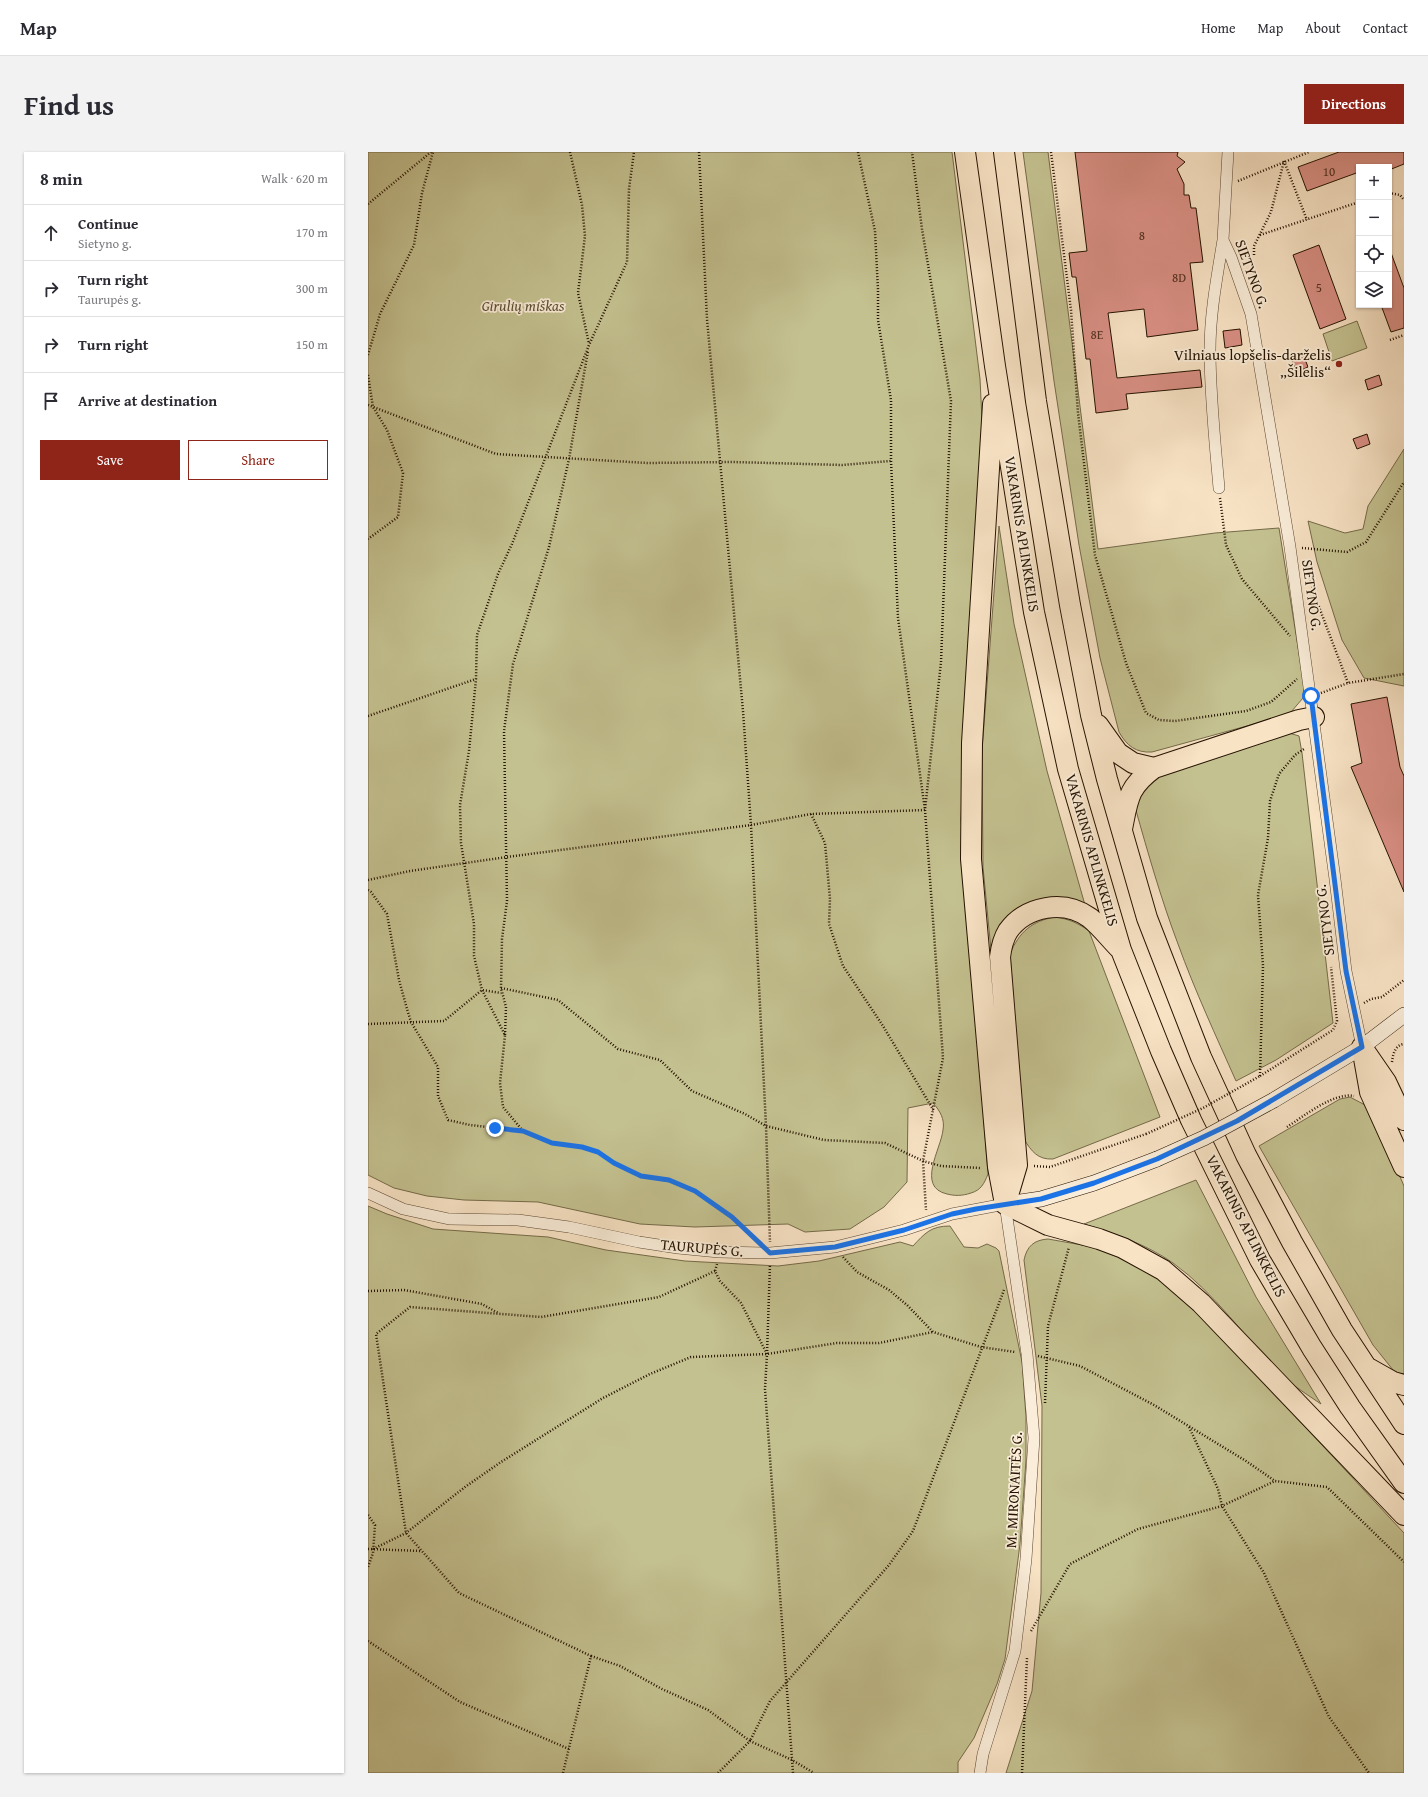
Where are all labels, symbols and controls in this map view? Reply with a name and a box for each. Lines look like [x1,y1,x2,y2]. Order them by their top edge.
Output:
text: Map [20,14,57,42]
text: Home [1201,18,1236,38]
text: Map [1258,18,1283,38]
text: About [1305,18,1341,38]
text: Contact [1363,18,1408,38]
text: Find us [24,84,114,125]
button: Directions [1304,84,1404,124]
house number: 10 [1323,162,1335,181]
map controls [1356,164,1392,308]
button: + [1356,164,1392,200]
text: 8 min [40,166,82,191]
text: Walk · 620 m [261,169,328,188]
button: − [1356,200,1392,236]
text: Continue [78,213,139,234]
icon: ahead [40,222,62,244]
text: 170 m [296,223,328,242]
house number: 8 [1139,226,1145,245]
text: Sietyno g. [78,234,132,253]
button: locate [1356,236,1392,272]
street label: SIETYNO G. [1230,237,1275,311]
house number: 8D [1172,268,1186,287]
text: Turn right [78,269,149,290]
button: layers [1356,272,1392,308]
icon: right [40,278,62,300]
house number: 5 [1316,278,1322,297]
text: 300 m [296,279,328,298]
text: Taurupės g. [78,290,141,309]
park label: Girulių miškas [482,295,565,316]
house number: 8E [1091,325,1104,344]
icon: right [40,334,62,356]
text: Turn right [78,334,149,355]
text: 150 m [296,335,328,354]
place label: Vilniaus lopšelis-darželis „Šilelis“ [1174,344,1331,382]
marker: Vilniaus lopšelis-darželis „Šilelis“ [1334,359,1344,369]
icon: arrive [40,390,62,412]
text: Arrive at destination [78,390,217,411]
button: Save [40,440,180,480]
button: Share [188,440,328,480]
street label: VAKARINIS APLINKKELIS [1000,455,1045,613]
street label: SIETYNO G. [1297,558,1328,632]
route start [1302,687,1320,705]
street label: VAKARINIS APLINKKELIS [1061,771,1124,928]
street label: SIETYNO G. [1310,883,1339,957]
route end [486,1119,504,1137]
street label: VAKARINIS APLINKKELIS [1201,1151,1291,1301]
street label: TAURUPĖS G. [660,1233,744,1262]
street label: M. MIRONAITĖS G. [1000,1431,1027,1549]

